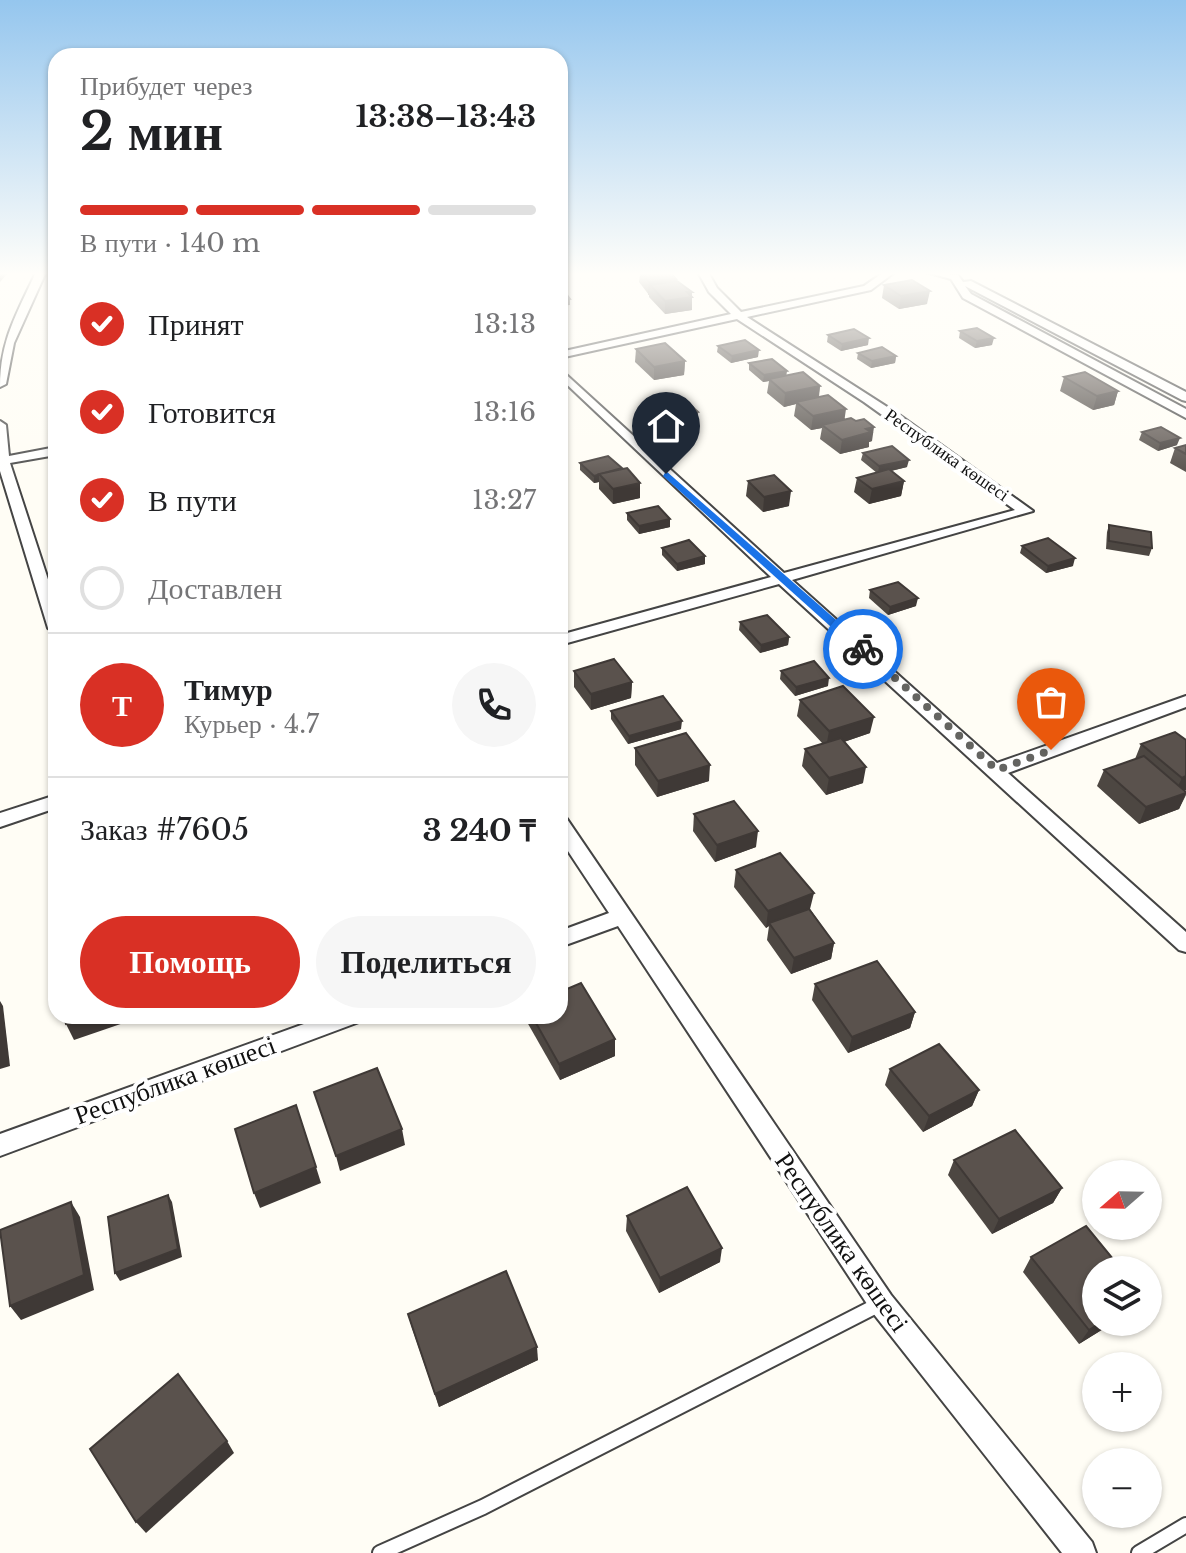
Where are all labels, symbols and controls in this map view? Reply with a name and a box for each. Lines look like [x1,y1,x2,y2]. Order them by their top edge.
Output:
text: Прибудет через [80,70,253,102]
text: 13:38–13:43 [355,98,536,135]
text: 2 мин [80,100,223,164]
text: В пути · 140 m [80,227,260,259]
icon: check [80,302,124,346]
text: Принят [148,306,244,343]
text: 13:13 [473,308,536,340]
icon: check [80,390,124,434]
pin [632,392,700,474]
text: Готовится [148,394,276,431]
text: 13:16 [473,396,536,428]
icon: home [644,404,688,448]
street label: Республика көшесі [881,404,1013,506]
icon: check [80,478,124,522]
text: В пути [148,482,237,519]
text: 13:27 [472,484,536,516]
text: Доставлен [148,570,282,607]
courier [823,609,903,689]
icon: bike [841,627,885,671]
button: phone [452,663,536,747]
pin [1017,668,1085,750]
text: Тимур [184,671,273,708]
icon: bag [1029,680,1073,724]
text: Т [112,687,132,724]
text: Курьер · 4.7 [184,708,319,740]
text: Заказ #7605 [80,811,249,848]
text: 3 240 ₸ [422,812,536,849]
button: Помощь [80,916,300,1008]
button: Поделиться [316,916,536,1008]
street label: Республика көшесі [70,1029,280,1131]
street label: Республика көшесі [768,1146,916,1338]
north arrow [1082,1160,1162,1240]
map controls [1082,1160,1162,1528]
button: layers [1082,1256,1162,1336]
button: + [1082,1352,1162,1432]
button: − [1082,1448,1162,1528]

